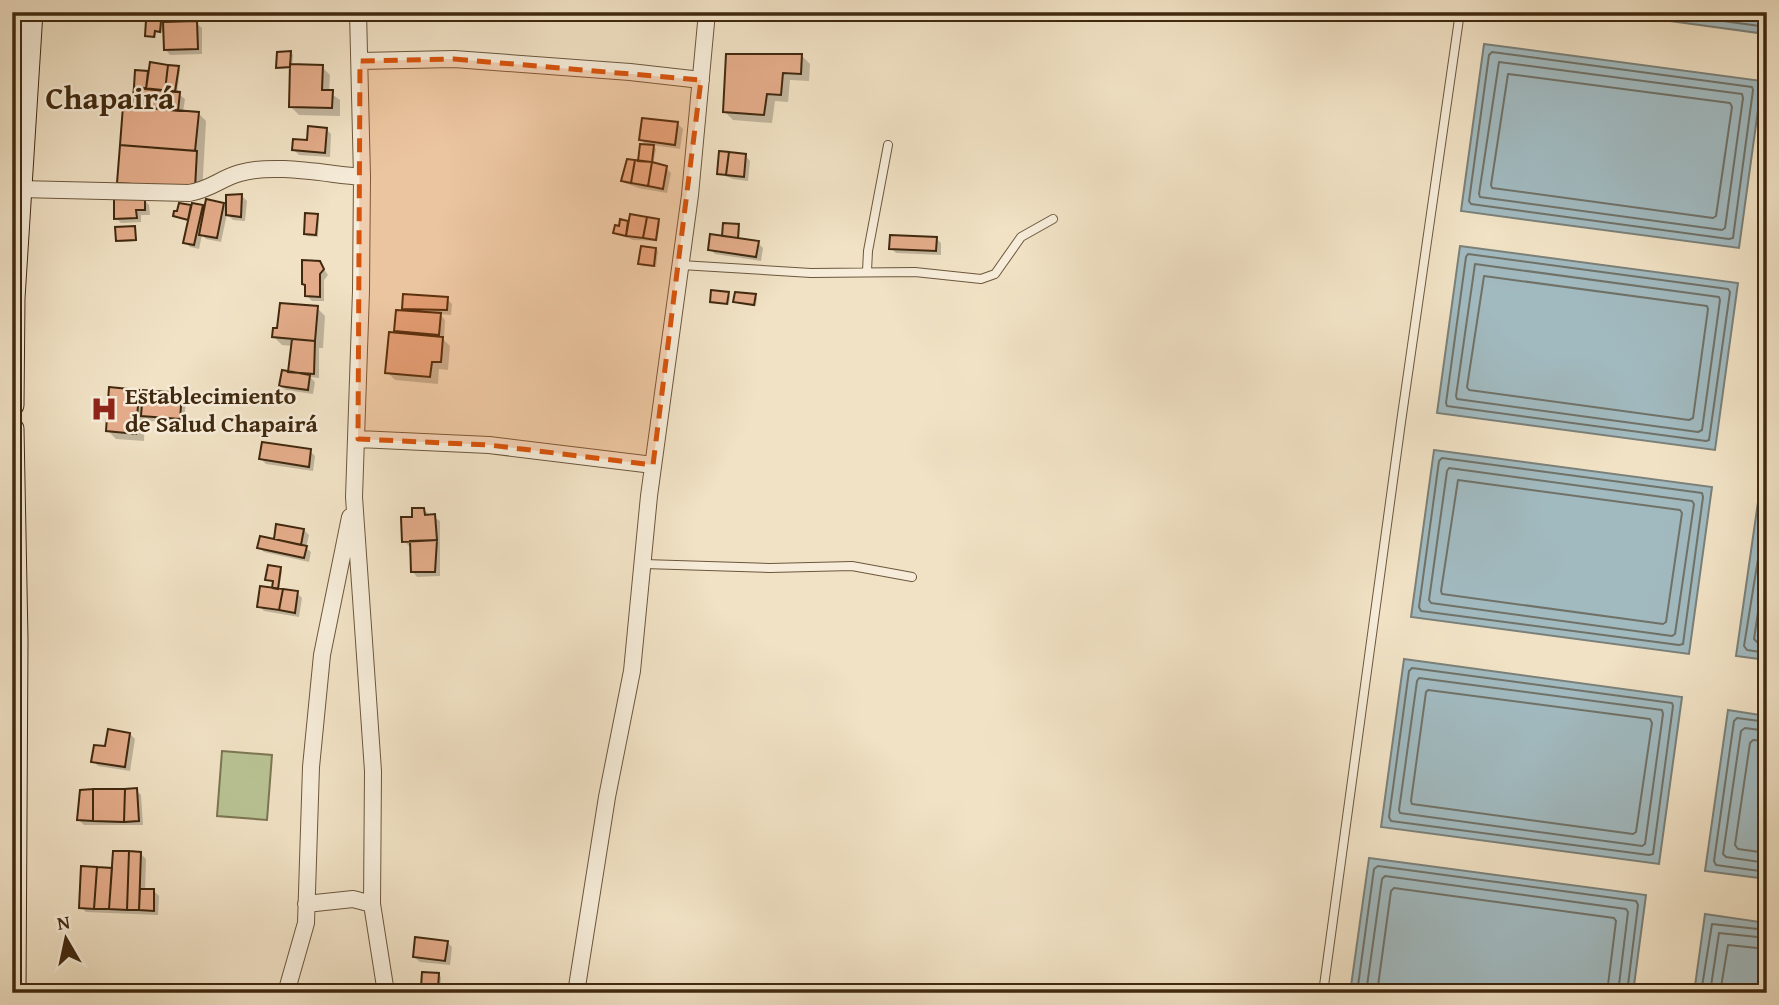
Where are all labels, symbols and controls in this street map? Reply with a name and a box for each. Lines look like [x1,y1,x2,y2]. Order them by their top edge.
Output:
district label: Chapairá [45,74,175,121]
place label: Establecimiento de Salud Chapairá [125,378,318,441]
hospital icon: Establecimiento de Salud Chapairá [89,394,119,424]
north arrow [32,904,102,974]
text: N [55,907,72,937]

